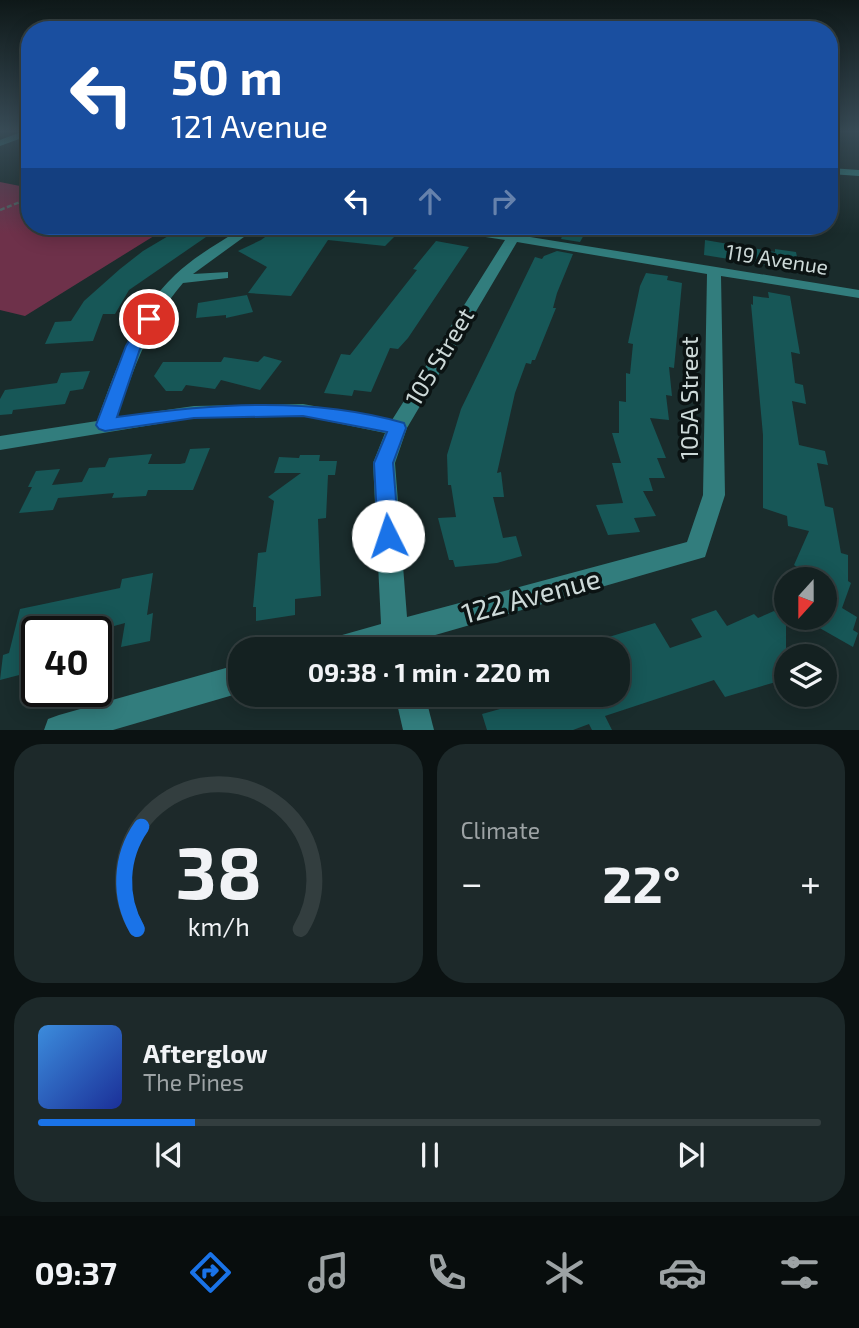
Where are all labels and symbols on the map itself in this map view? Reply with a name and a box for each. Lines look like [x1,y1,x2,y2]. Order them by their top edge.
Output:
street label: 119 Avenue [724,238,830,279]
pin [119,289,179,349]
street label: 105 Street [398,302,479,410]
street label: 105A Street [674,336,703,460]
position arrow [351,499,425,573]
street label: 122 Avenue [458,560,604,630]
north arrow [774,567,836,630]
speed limit sign: 40 [21,616,112,707]

